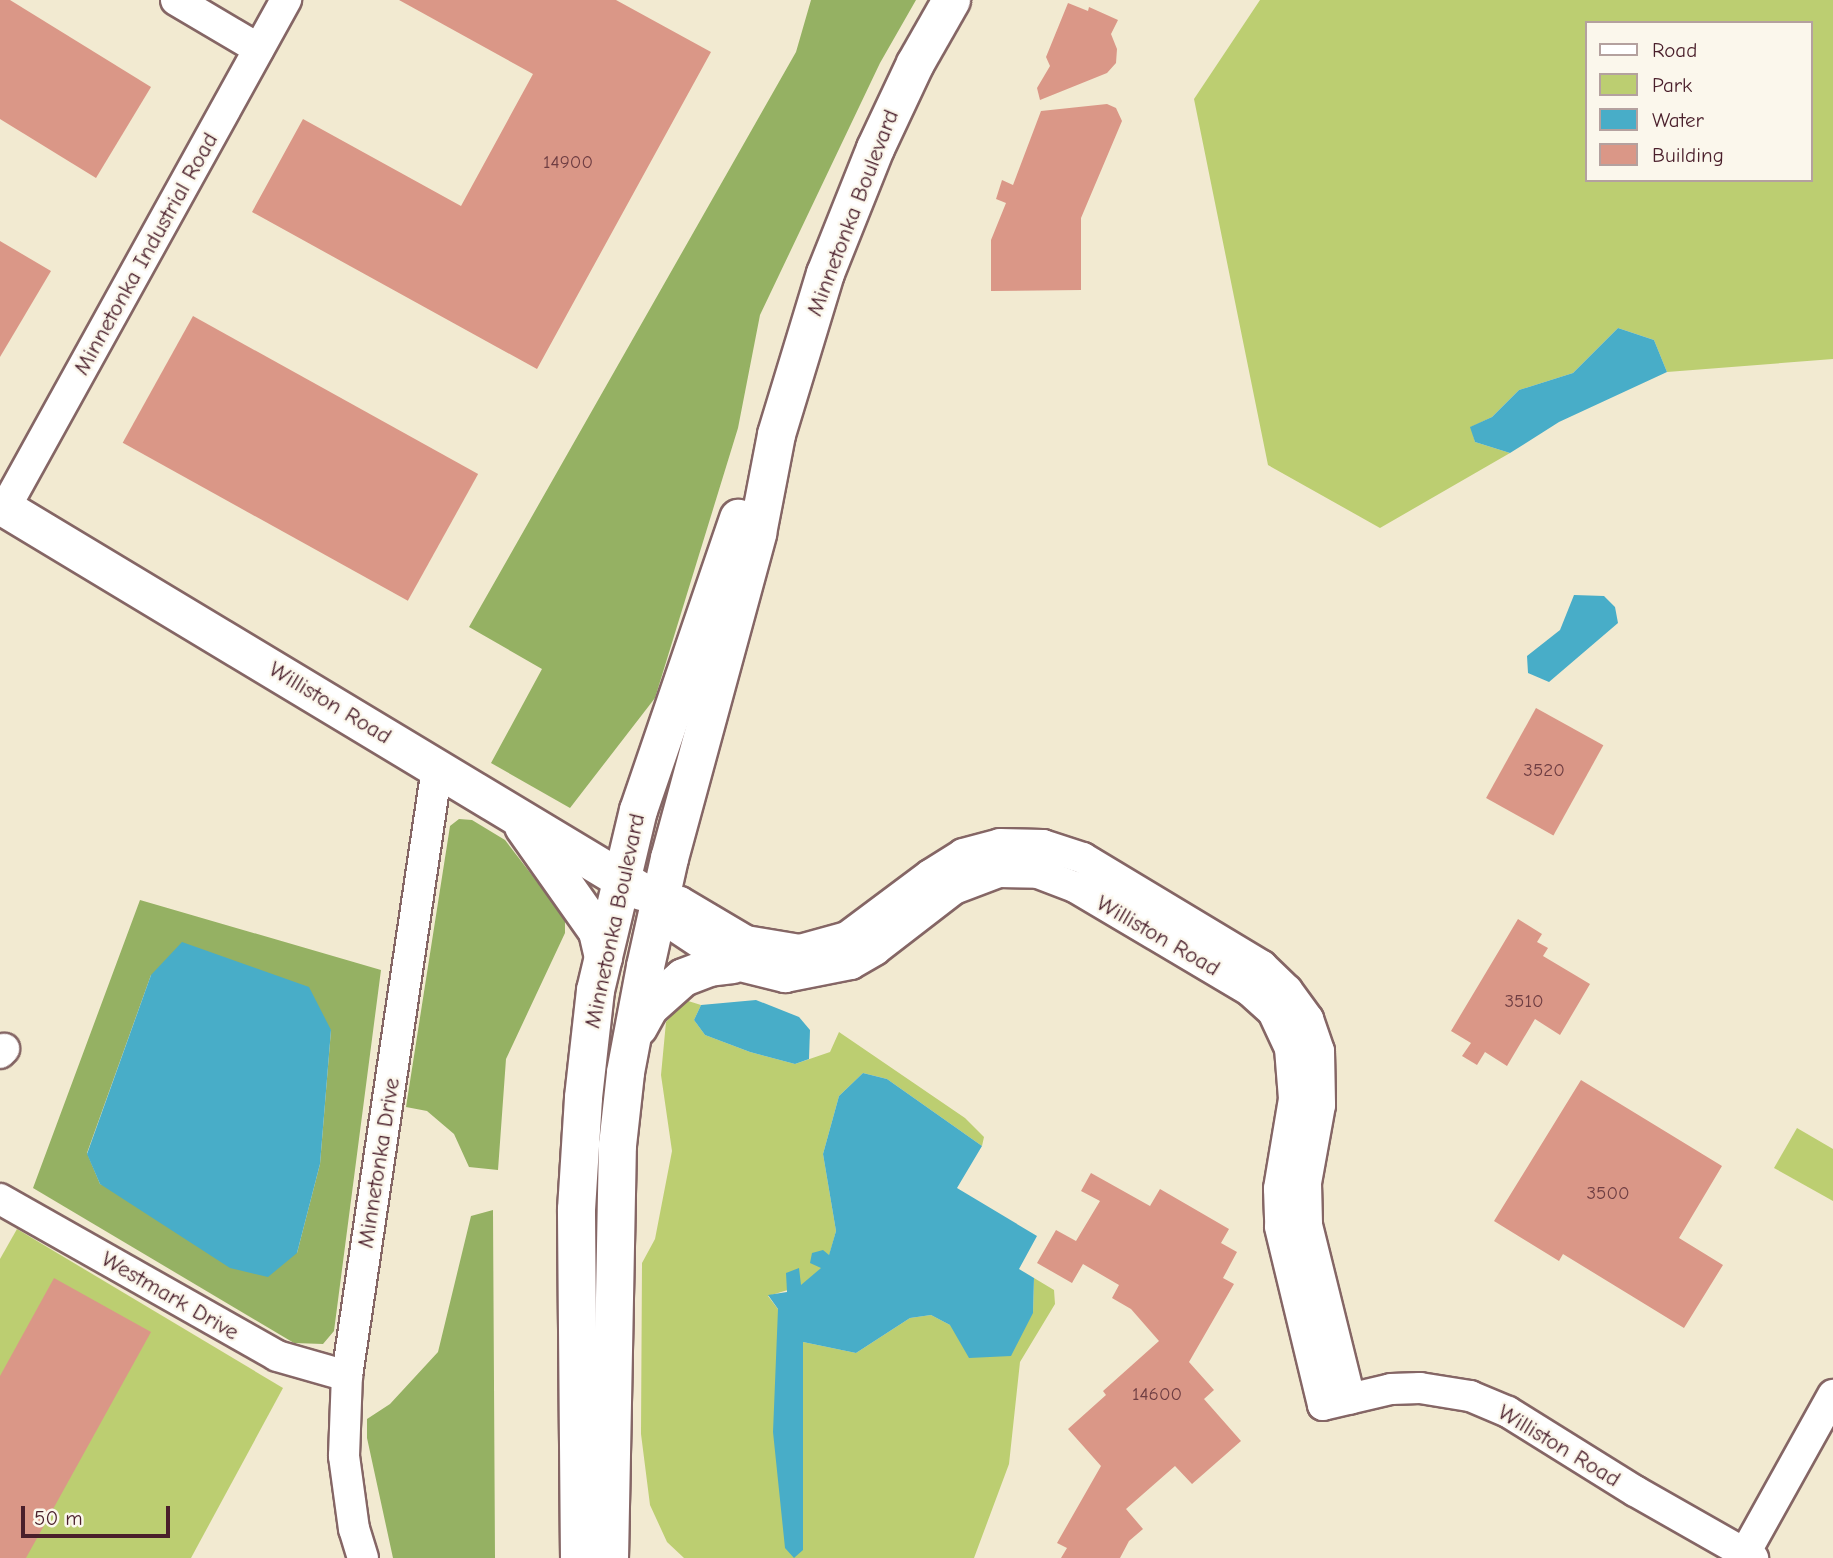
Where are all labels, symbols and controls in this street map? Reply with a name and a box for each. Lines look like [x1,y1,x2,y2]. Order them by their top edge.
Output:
legend [1584,21,1812,182]
text: Road [1652,38,1697,62]
text: Park [1652,73,1692,97]
street label: Minnetonka Boulevard [801,106,905,320]
text: Water [1652,108,1704,132]
street label: Minnetonka Industrial Road [68,128,224,380]
text: Building [1652,143,1724,167]
house number: 14900 [543,152,593,174]
street label: Williston Road [264,656,396,750]
house number: 3520 [1523,760,1565,782]
street label: Minnetonka Boulevard [579,811,651,1031]
street label: Williston Road [1091,890,1225,982]
house number: 3510 [1504,991,1544,1013]
street label: Minnetonka Drive [352,1076,406,1250]
house number: 3500 [1586,1183,1630,1205]
street label: Westmark Drive [96,1245,244,1347]
house number: 14600 [1132,1384,1182,1406]
street label: Williston Road [1493,1399,1625,1493]
scale bar [24,1492,173,1536]
text: 50 m [34,1506,83,1530]

